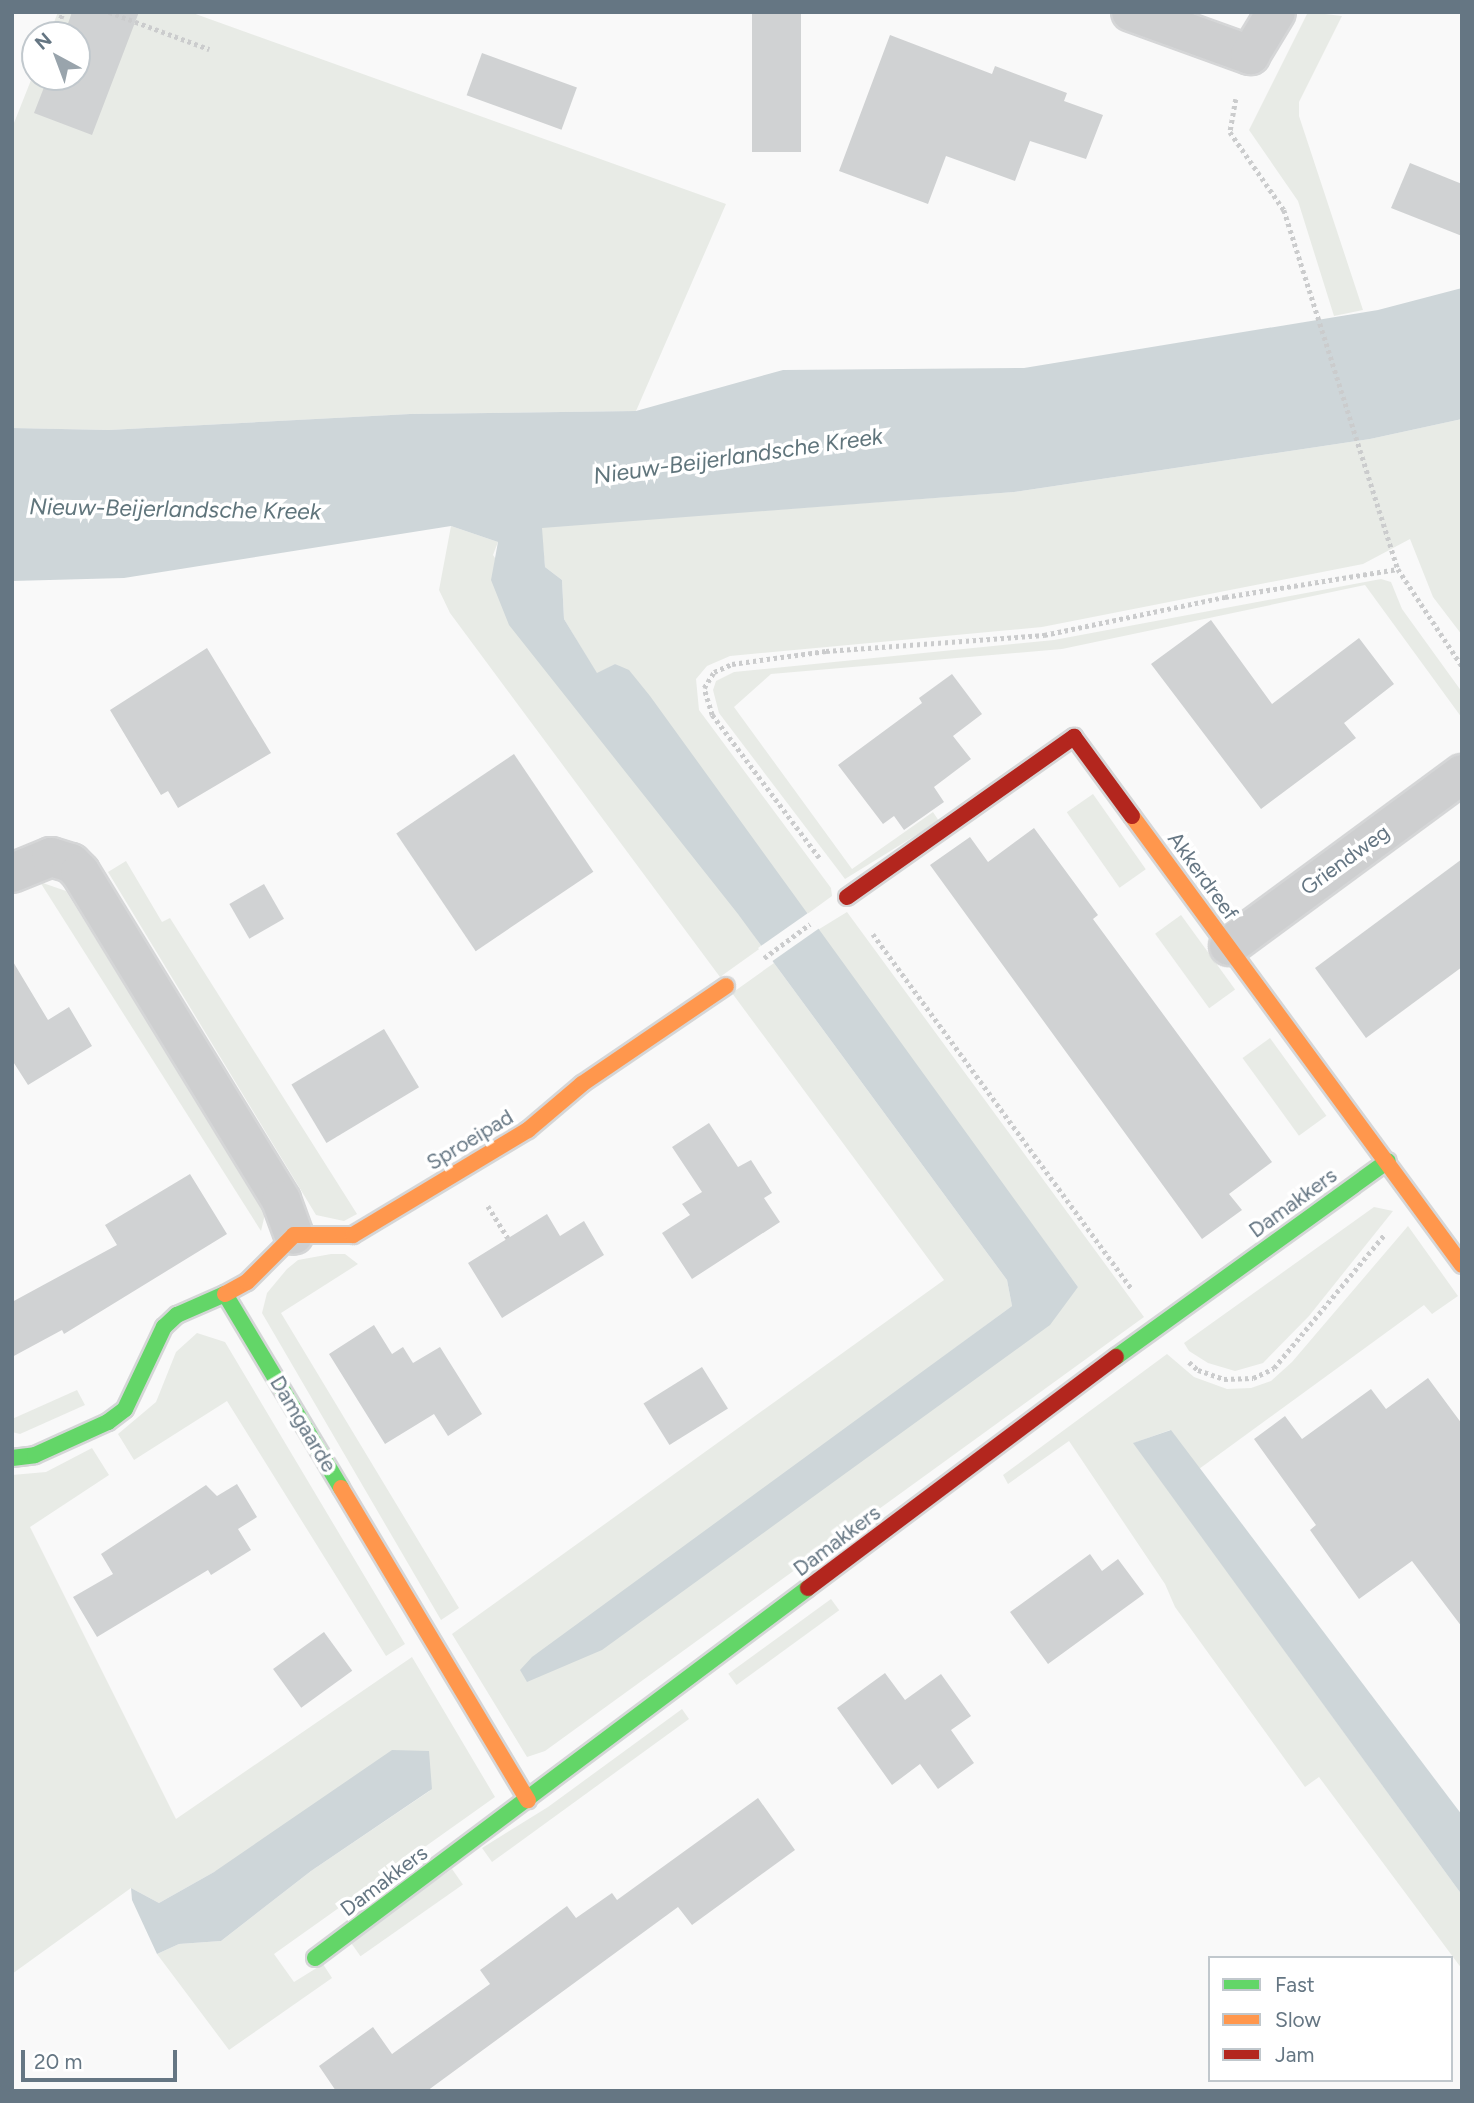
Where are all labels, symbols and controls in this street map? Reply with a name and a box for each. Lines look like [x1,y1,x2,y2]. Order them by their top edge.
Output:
north arrow [21,21,91,91]
text: N [30,28,56,55]
water label: Nieuw-Beijerlandsche Kreek [592,422,884,490]
water label: Nieuw-Beijerlandsche Kreek [29,493,321,525]
street label: Griendweg [1296,819,1394,901]
street label: Akkerdreef [1163,827,1243,925]
street label: Sproeipad [422,1104,518,1176]
street label: Damakkers [1244,1163,1342,1243]
street label: Damgaarde [264,1371,342,1477]
street label: Damakkers [789,1500,885,1582]
street label: Damakkers [336,1840,432,1922]
legend [1208,1956,1453,2082]
text: Fast [1275,1972,1315,1997]
text: Slow [1275,2007,1321,2032]
scale bar [24,2036,180,2080]
text: Jam [1275,2042,1314,2067]
text: 20 m [34,2049,82,2074]

